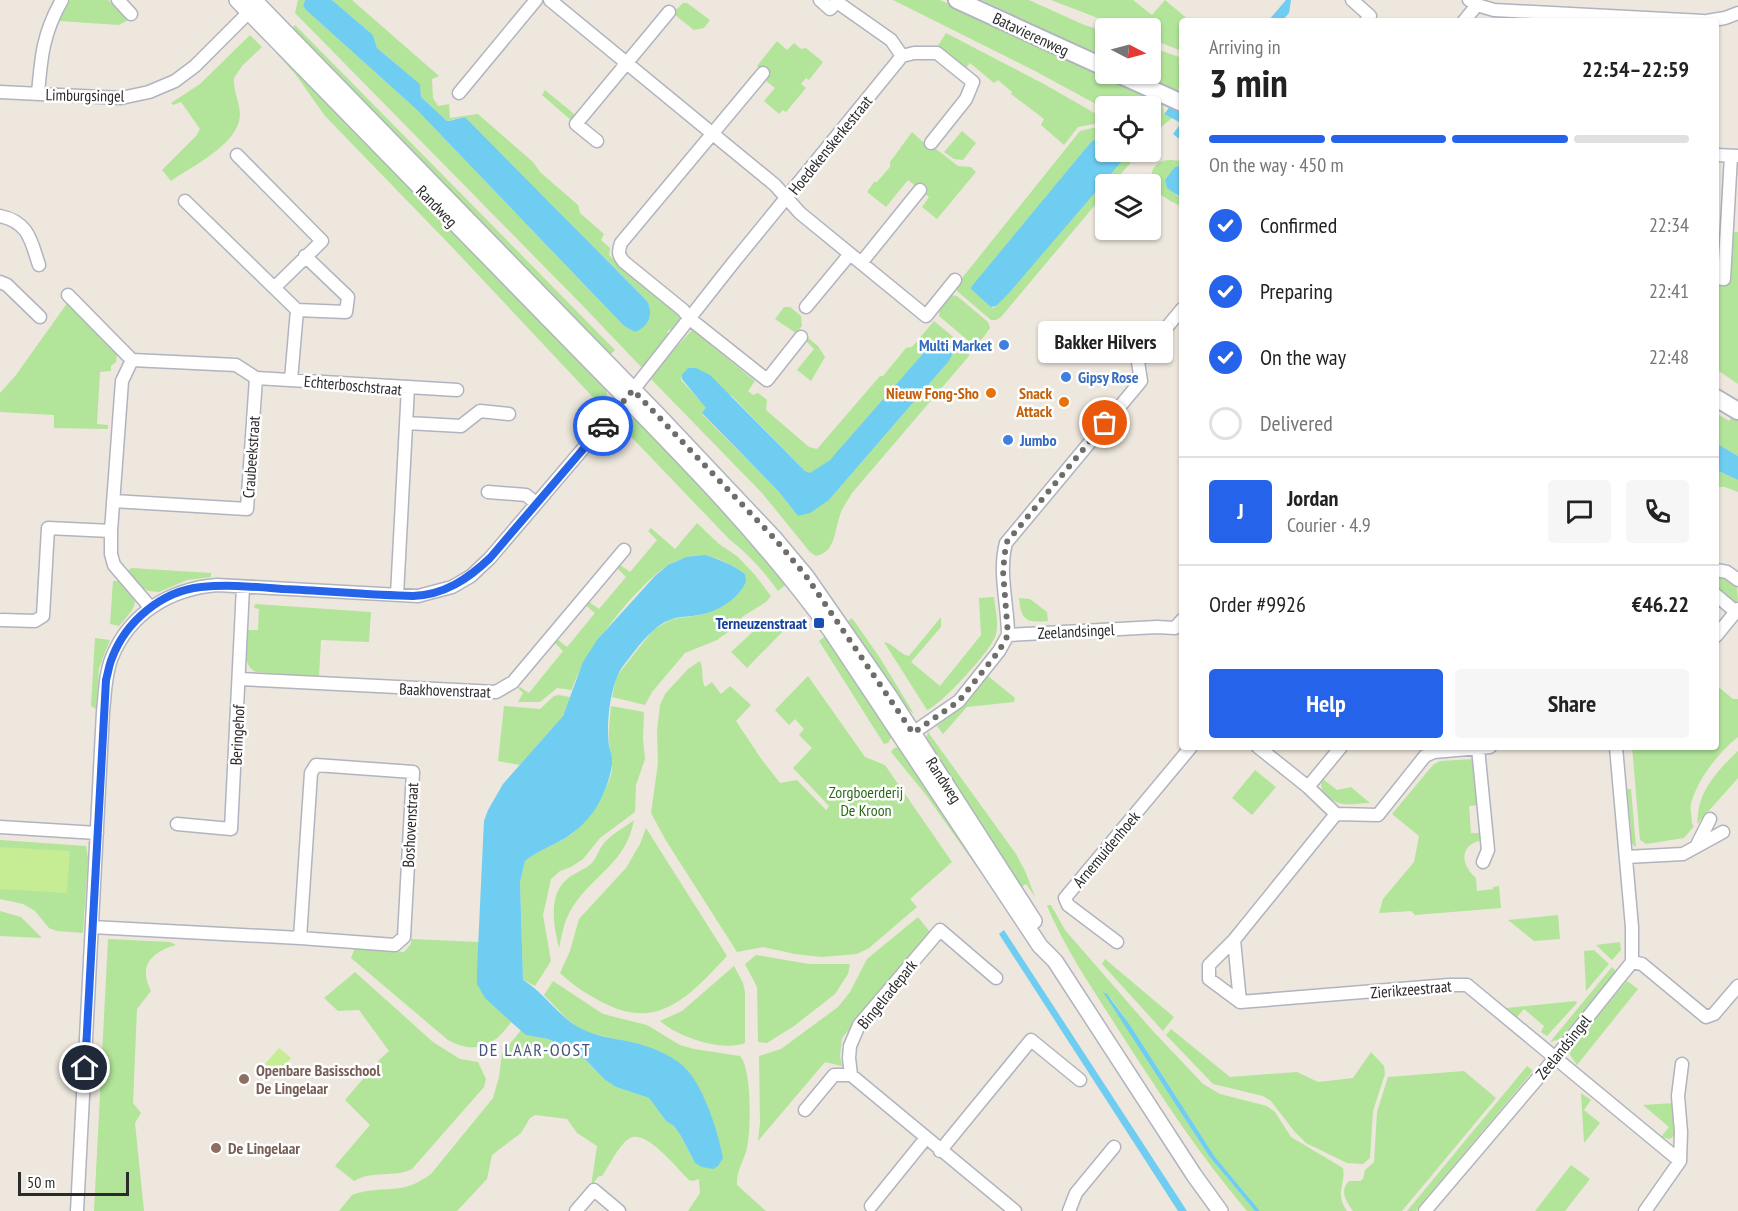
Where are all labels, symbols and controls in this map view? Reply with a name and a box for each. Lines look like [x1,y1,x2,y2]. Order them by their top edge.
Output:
street label: Batavierenweg [990,8,1072,60]
north arrow [1095,18,1161,84]
map controls [1095,18,1161,240]
text: Arriving in [1209,34,1281,60]
text: 22:54–22:59 [1582,55,1689,83]
text: 3 min [1209,57,1288,108]
street label: Limburgsingel [45,84,125,106]
street label: Hoedekenskerkestraat [784,91,876,199]
button: locate [1095,96,1161,162]
text: On the way · 450 m [1209,152,1344,178]
button: layers [1095,174,1161,240]
street label: Randweg [412,181,462,231]
icon: check [1209,209,1242,242]
text: Confirmed [1260,211,1337,239]
text: 22:34 [1649,212,1689,238]
icon: check [1209,275,1242,308]
text: Preparing [1260,277,1333,305]
text: 22:41 [1649,278,1689,304]
callout: Bakker Hilvers [1038,321,1172,363]
text: Bakker Hilvers [1054,329,1157,355]
place label: Multi Market [919,335,992,355]
marker: Multi Market [997,338,1011,352]
icon: check [1209,341,1242,374]
text: On the way [1260,343,1346,371]
text: 22:48 [1649,344,1689,370]
place label: Gipsy Rose [1078,367,1139,387]
marker: Gipsy Rose [1059,370,1073,384]
street label: Echterboschstraat [303,371,403,399]
place label: Nieuw Fong-Sho [886,383,979,403]
place label: Snack Attack [1015,383,1052,421]
marker: Nieuw Fong-Sho [984,386,998,400]
marker: Snack Attack [1057,395,1071,409]
courier [573,396,633,456]
pin [1079,397,1130,448]
icon: bag [1088,406,1121,439]
text: Delivered [1260,409,1333,437]
icon: car [587,410,620,443]
street label: Craubeekstraat [238,415,264,499]
place label: Jumbo [1019,430,1057,450]
marker: Jumbo [1001,433,1015,447]
button: chat [1548,480,1611,543]
button: phone [1626,480,1689,543]
text: Jordan [1287,484,1338,512]
text: J [1237,497,1244,525]
text: Courier · 4.9 [1287,512,1371,538]
text: Order #9926 [1209,590,1306,618]
text: €46.22 [1632,590,1689,618]
place label: Terneuzenstraat [716,613,807,633]
marker: Terneuzenstraat [812,616,826,630]
street label: Zeelandsingel [1037,619,1115,643]
button: Help [1209,669,1443,738]
button: Share [1455,669,1689,738]
street label: Baakhovenstraat [399,678,492,702]
street label: Beringehof [225,703,249,766]
street label: Randweg [922,753,966,807]
street label: Boshovenstraat [398,782,422,868]
park label: Zorgboerderij De Kroon [829,782,903,820]
street label: Arnemuidenhoek [1068,806,1144,891]
street label: Bingelradepark [853,955,922,1033]
street label: Zierikzeestraat [1370,975,1453,1003]
street label: Zeelandsingel [1531,1011,1595,1083]
district label: DE LAAR-OOST [479,1038,591,1061]
pin [59,1042,110,1093]
icon: home [68,1051,101,1084]
place label: Openbare Basisschool De Lingelaar [256,1060,380,1098]
marker: Openbare Basisschool De Lingelaar [237,1072,251,1086]
place label: De Lingelaar [228,1138,300,1158]
marker: De Lingelaar [209,1141,223,1155]
scale bar [18,1169,129,1196]
text: 50 m [27,1172,55,1192]

